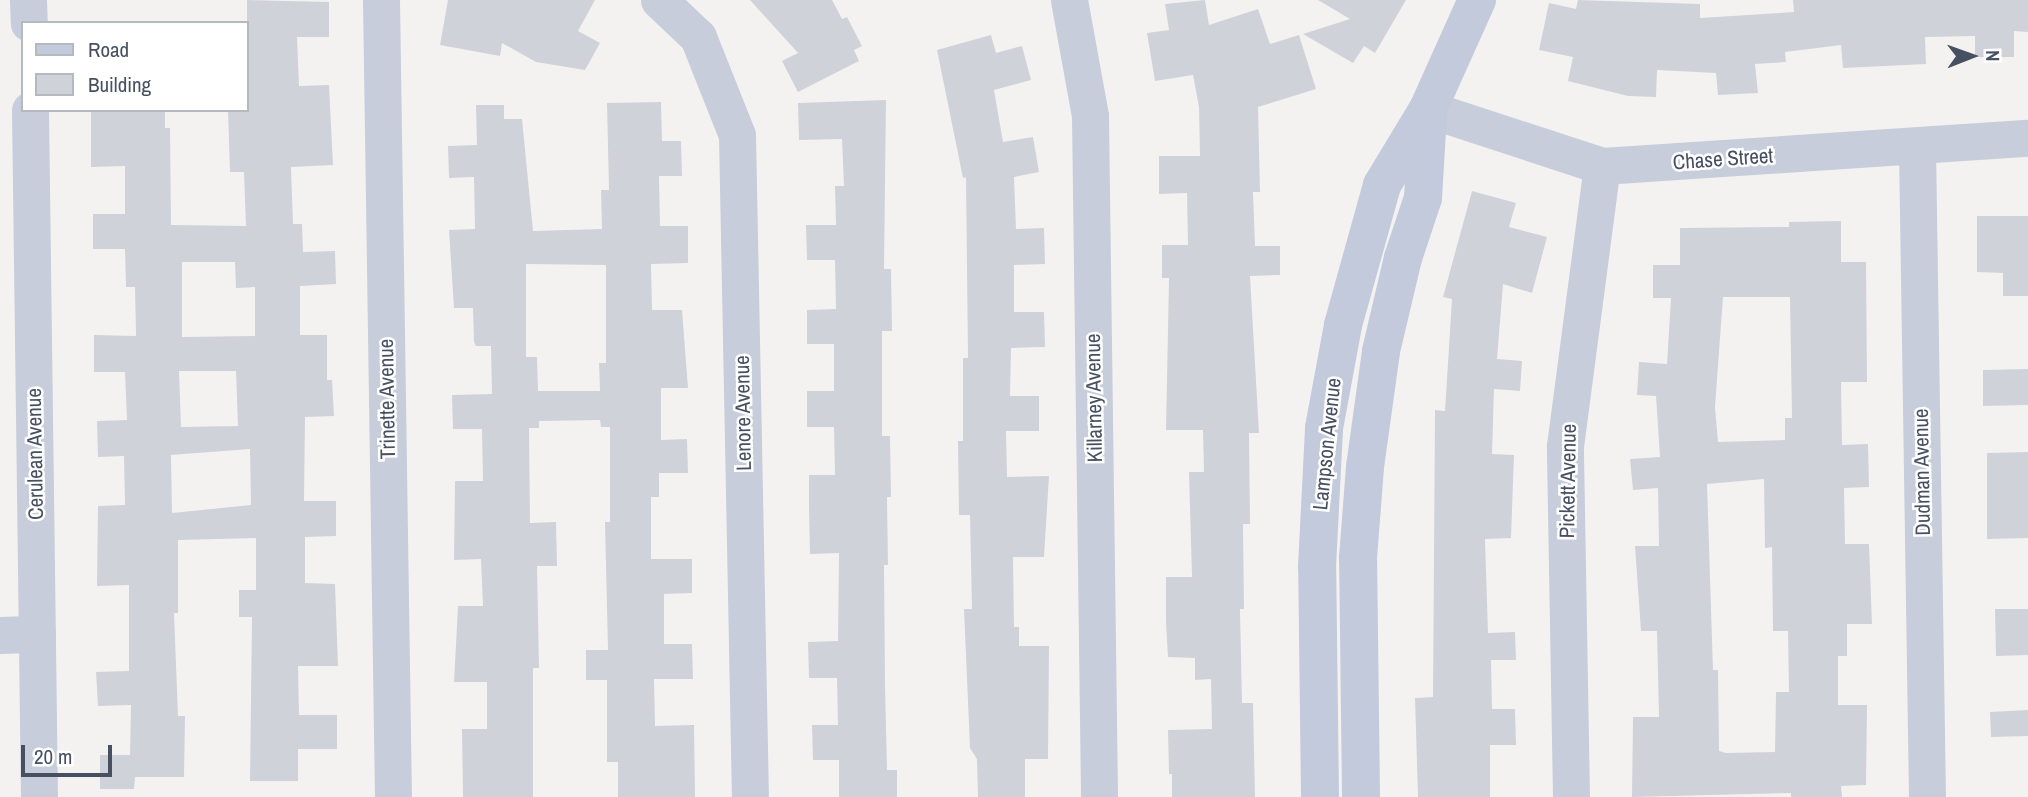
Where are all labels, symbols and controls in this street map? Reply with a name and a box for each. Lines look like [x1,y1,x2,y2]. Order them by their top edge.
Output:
legend [21,21,248,112]
north arrow [1937,21,2007,91]
text: Road [88,35,129,64]
text: N [1980,50,2006,61]
text: Building [88,70,151,99]
street label: Chase Street [1672,143,1774,175]
street label: Killarney Avenue [1080,333,1108,463]
street label: Trinette Avenue [373,338,401,460]
street label: Lenore Avenue [729,355,757,471]
street label: Lampson Avenue [1307,376,1347,512]
street label: Cerulean Avenue [21,387,49,521]
street label: Dudman Avenue [1908,408,1936,536]
street label: Pickett Avenue [1554,423,1582,539]
scale bar [24,730,116,774]
text: 20 m [34,742,72,771]

